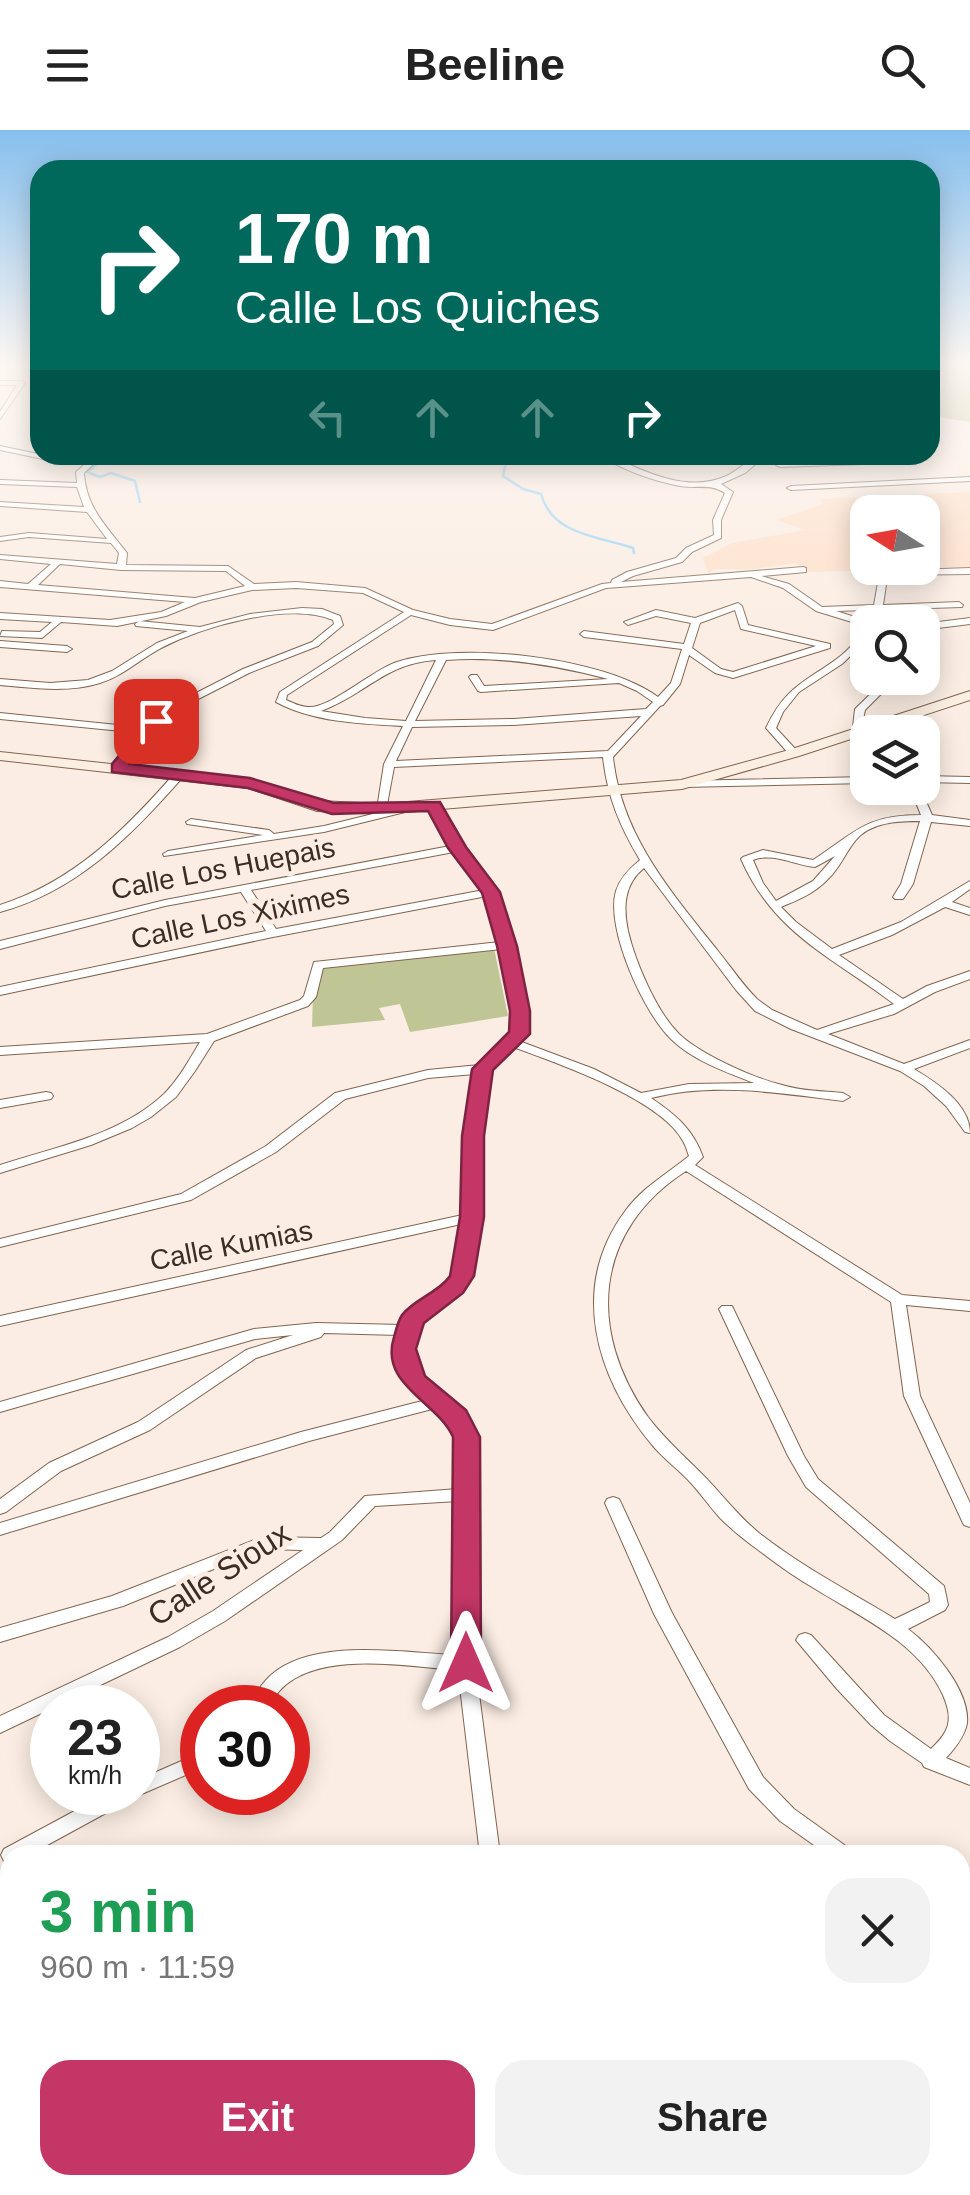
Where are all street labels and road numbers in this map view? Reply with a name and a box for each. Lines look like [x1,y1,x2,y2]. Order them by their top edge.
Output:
street label: Calle Los Huepais [109,832,338,905]
street label: Calle Los Xiximes [128,878,352,955]
street label: Calle Kumias [147,1215,315,1276]
street label: Calle Sioux [141,1515,297,1633]

